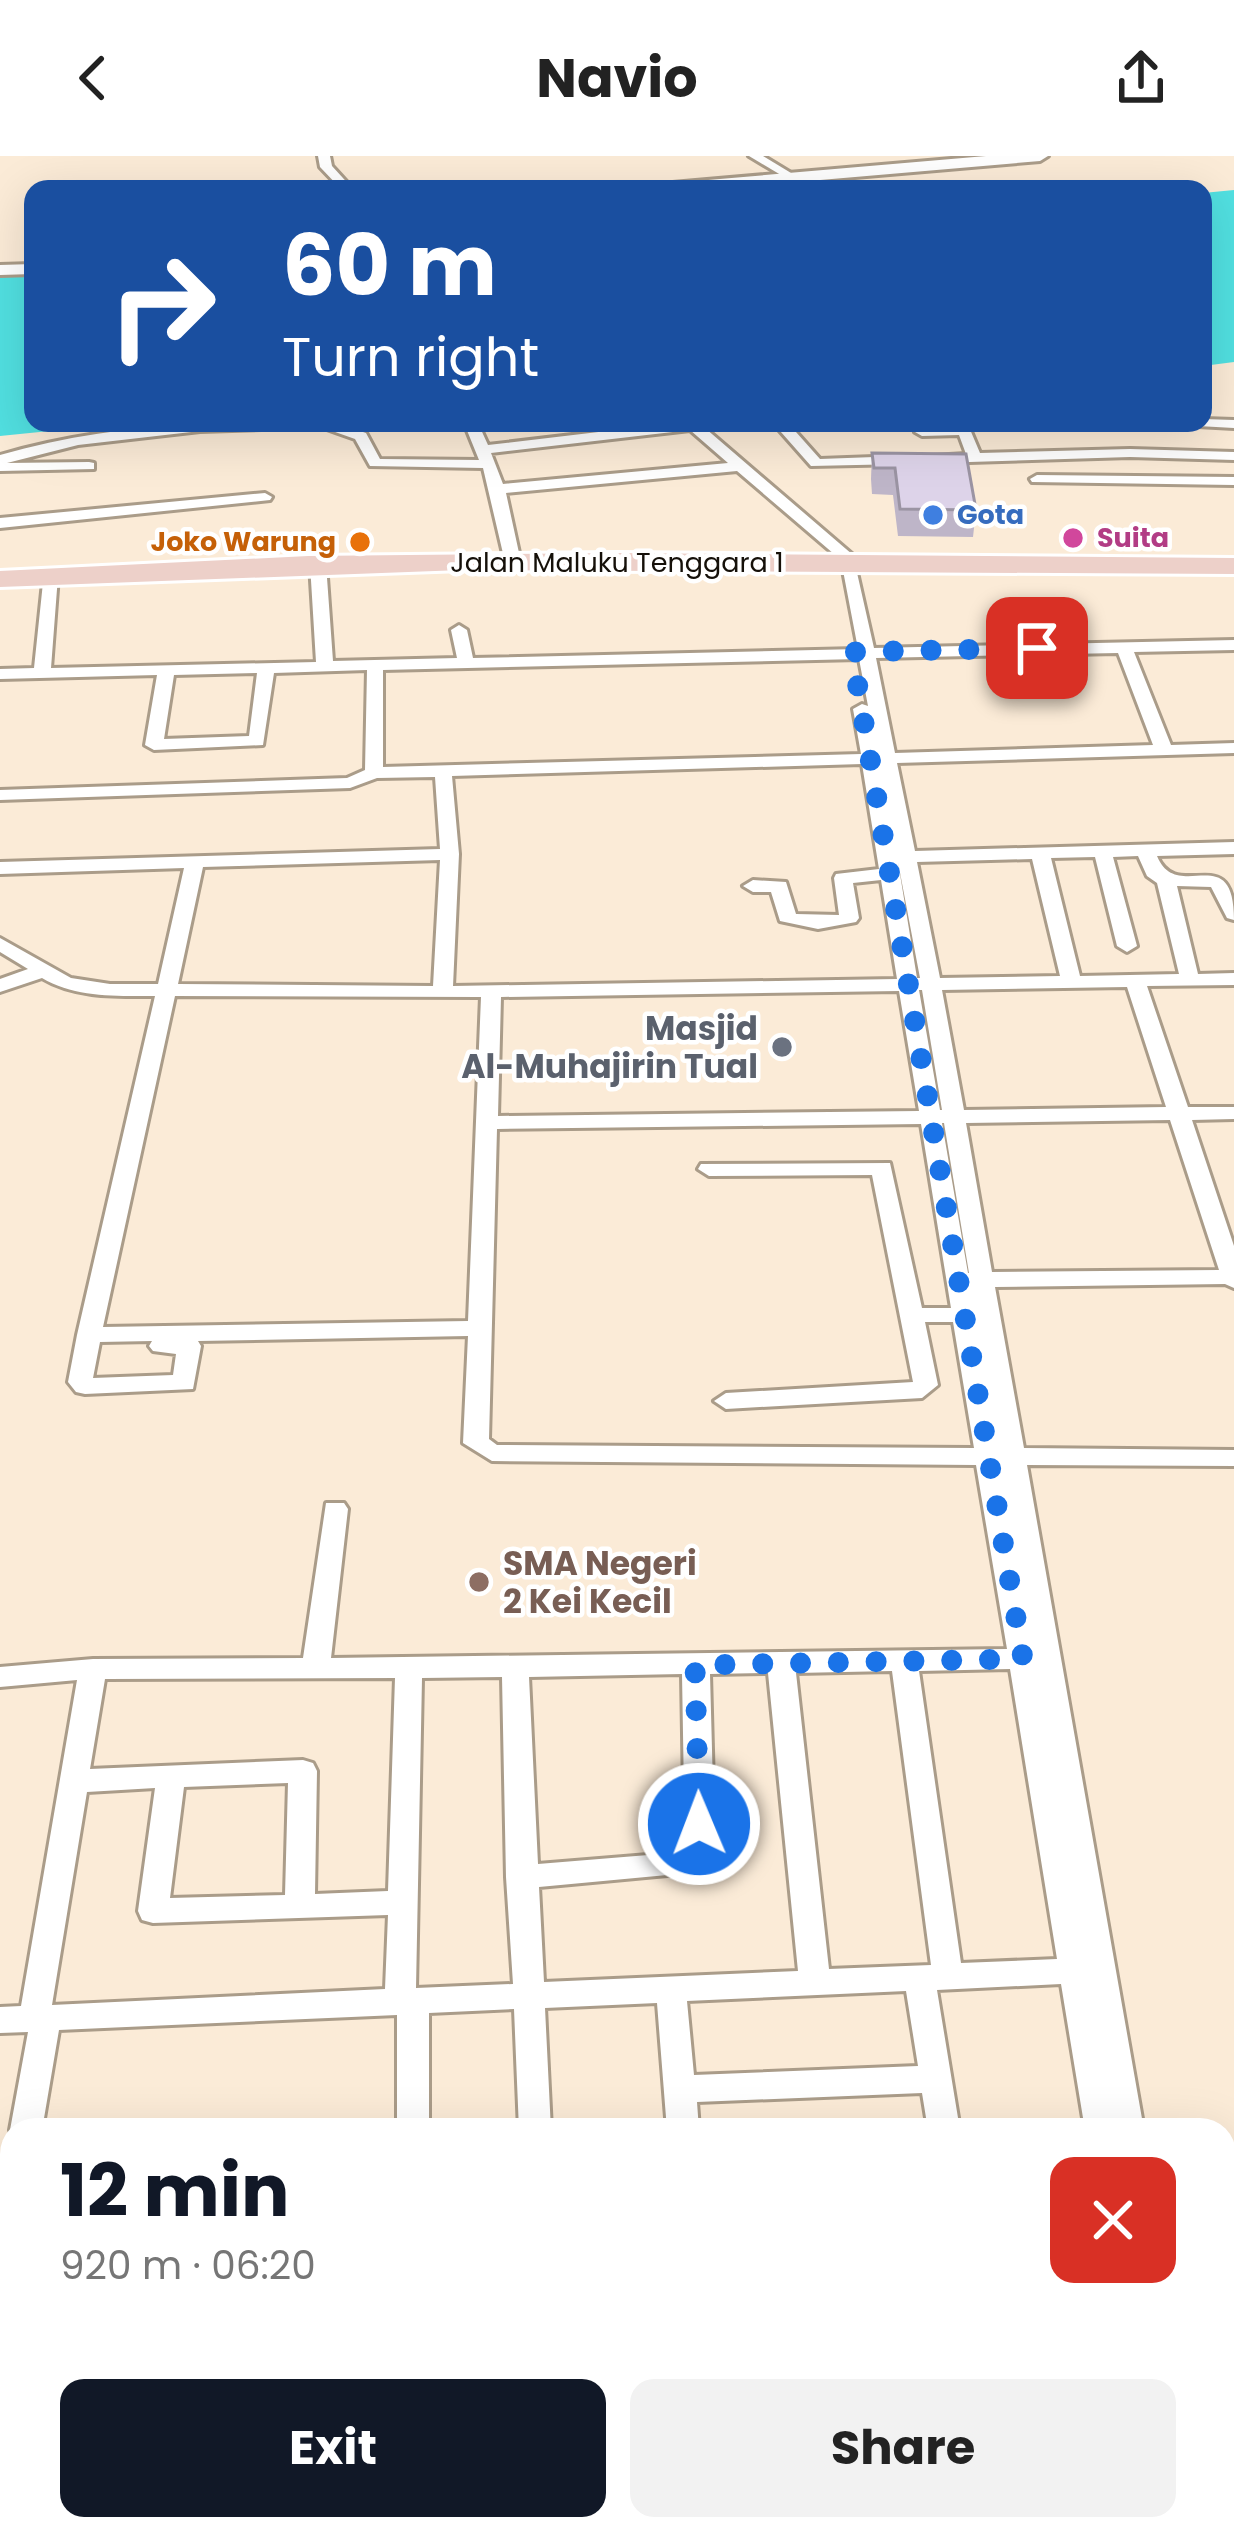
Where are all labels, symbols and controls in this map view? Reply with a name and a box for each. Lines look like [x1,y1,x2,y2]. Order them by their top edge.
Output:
text: Navio [536,40,698,116]
icon: back [60,45,126,111]
icon: share [1108,45,1174,111]
text: 60 m [282,207,497,324]
icon: right [84,228,240,384]
text: Turn right [282,319,539,395]
place label: Gota [957,496,1024,533]
marker: Gota [920,502,946,528]
place label: Suita [1097,519,1169,556]
place label: Joko Warung [151,523,336,560]
marker: Suita [1060,525,1086,551]
marker: Joko Warung [347,529,373,555]
street label: Jalan Maluku Tenggara 1 [450,544,784,581]
pin [986,597,1088,699]
icon: arrive [1004,615,1070,681]
place label: Masjid Al-Muhajirin Tual [461,1005,758,1090]
marker: Masjid Al-Muhajirin Tual [769,1034,795,1060]
place label: SMA Negeri 2 Kei Kecil [503,1540,697,1625]
marker: SMA Negeri 2 Kei Kecil [466,1569,492,1595]
position arrow [636,1761,762,1887]
text: 12 min [60,2140,289,2241]
button: close [1050,2157,1176,2283]
text: 920 m · 06:20 [60,2238,316,2293]
button: Exit [60,2379,606,2517]
button: Share [630,2379,1176,2517]

